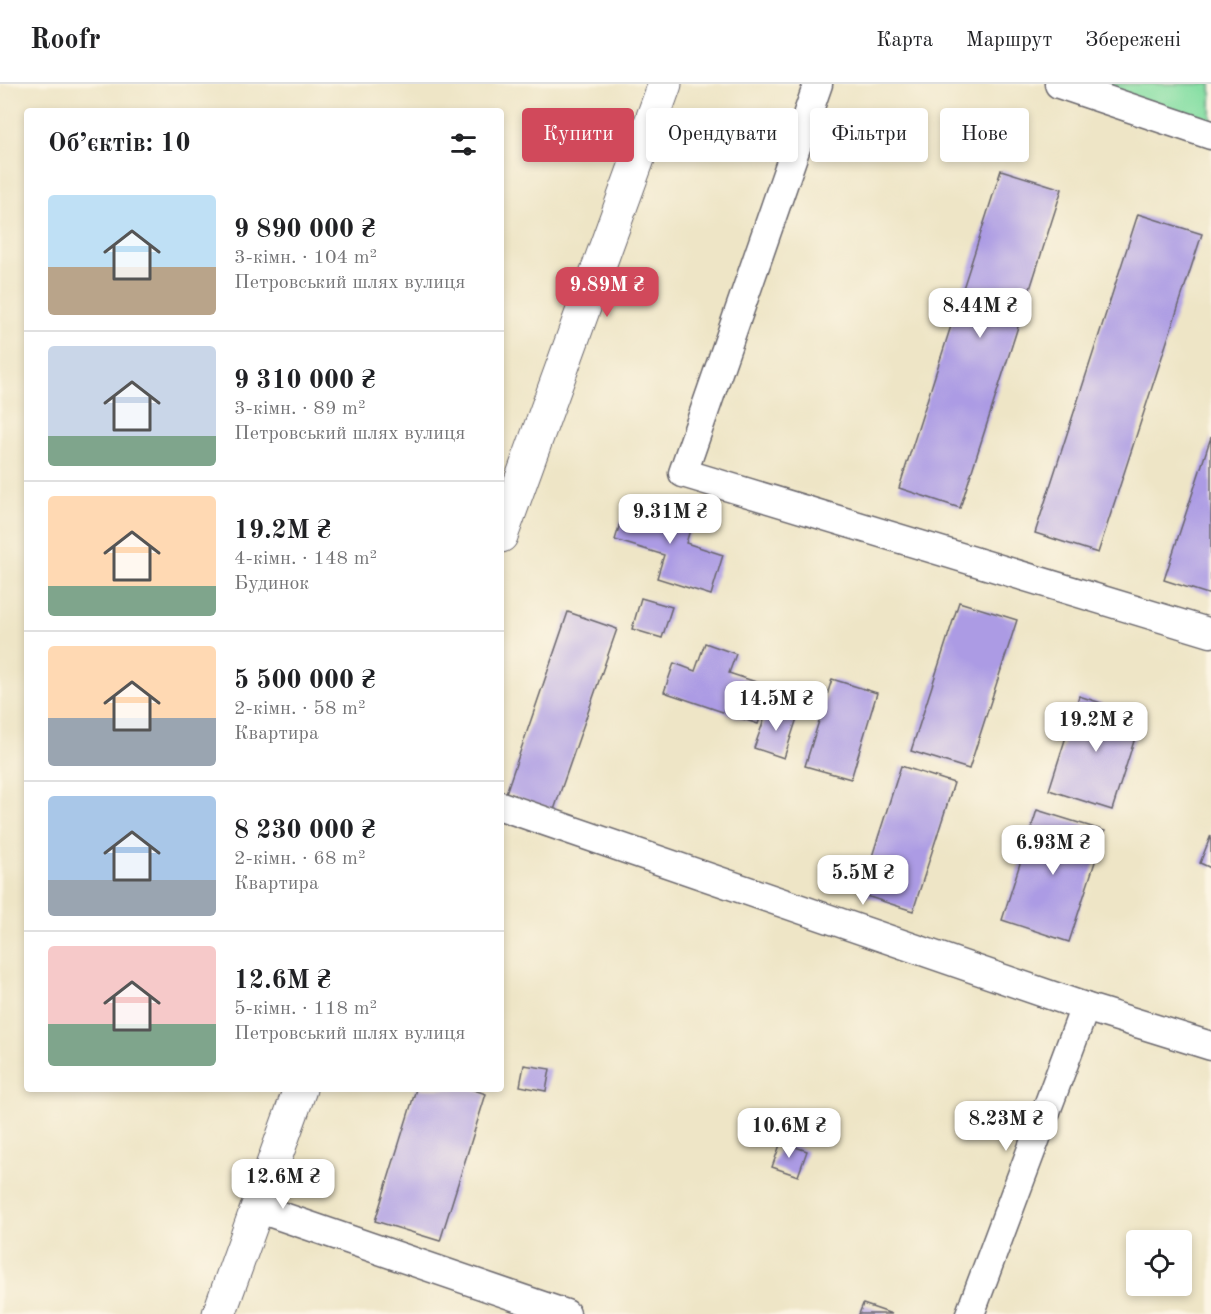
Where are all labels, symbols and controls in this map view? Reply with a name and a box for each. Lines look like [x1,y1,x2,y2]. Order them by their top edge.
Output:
text: Roofr [30,27,101,55]
text: Карта [876,30,933,51]
text: Маршрут [966,30,1052,51]
text: Збережені [1085,30,1181,51]
chip: Купити [522,108,634,162]
chip: Орендувати [646,108,798,162]
chip: Фільтри [810,108,928,162]
chip: Нове [940,108,1029,162]
icon: filters [447,128,480,161]
text: Об’єктів: 10 [48,131,190,157]
text: 9 890 000 ₴ [234,217,376,243]
icon: home [96,219,168,291]
text: 3-кімн. · 104 m² [234,248,377,268]
pin: 9.89M ₴ [552,267,662,318]
text: Петровський шлях вулиця [234,273,465,293]
text: 9.89M ₴ [570,276,644,296]
pin: 8.44M ₴ [925,288,1035,339]
text: 8.44M ₴ [943,297,1017,317]
text: 9 310 000 ₴ [234,368,376,394]
icon: home [96,370,168,442]
text: 3-кімн. · 89 m² [234,399,366,419]
text: Петровський шлях вулиця [234,424,465,444]
pin: 9.31M ₴ [615,494,725,545]
text: 9.31M ₴ [633,503,707,523]
text: 19.2M ₴ [234,518,331,544]
icon: home [96,520,168,592]
text: 4-кімн. · 148 m² [234,549,377,569]
text: Будинок [234,574,309,594]
text: 5 500 000 ₴ [234,668,376,694]
icon: home [96,670,168,742]
pin: 14.5M ₴ [721,681,831,732]
text: 14.5M ₴ [739,690,813,710]
text: 2-кімн. · 58 m² [234,699,366,719]
pin: 19.2M ₴ [1041,702,1151,753]
text: 19.2M ₴ [1059,711,1133,731]
text: Квартира [234,724,319,744]
text: 8 230 000 ₴ [234,818,376,844]
icon: home [96,820,168,892]
pin: 6.93M ₴ [998,825,1108,876]
text: 6.93M ₴ [1016,834,1090,854]
text: 2-кімн. · 68 m² [234,849,366,869]
pin: 5.5M ₴ [814,855,912,906]
text: 5.5M ₴ [831,864,895,884]
text: Квартира [234,874,319,894]
text: 12.6M ₴ [234,968,331,994]
icon: home [96,970,168,1042]
text: 5-кімн. · 118 m² [234,999,377,1019]
text: Петровський шлях вулиця [234,1024,465,1044]
pin: 8.23M ₴ [951,1101,1061,1152]
pin: 10.6M ₴ [734,1108,844,1159]
text: 8.23M ₴ [969,1110,1043,1130]
text: 10.6M ₴ [752,1117,826,1137]
pin: 12.6M ₴ [228,1159,338,1210]
text: 12.6M ₴ [246,1168,320,1188]
map controls [1126,1230,1192,1296]
button: locate [1126,1230,1192,1296]

